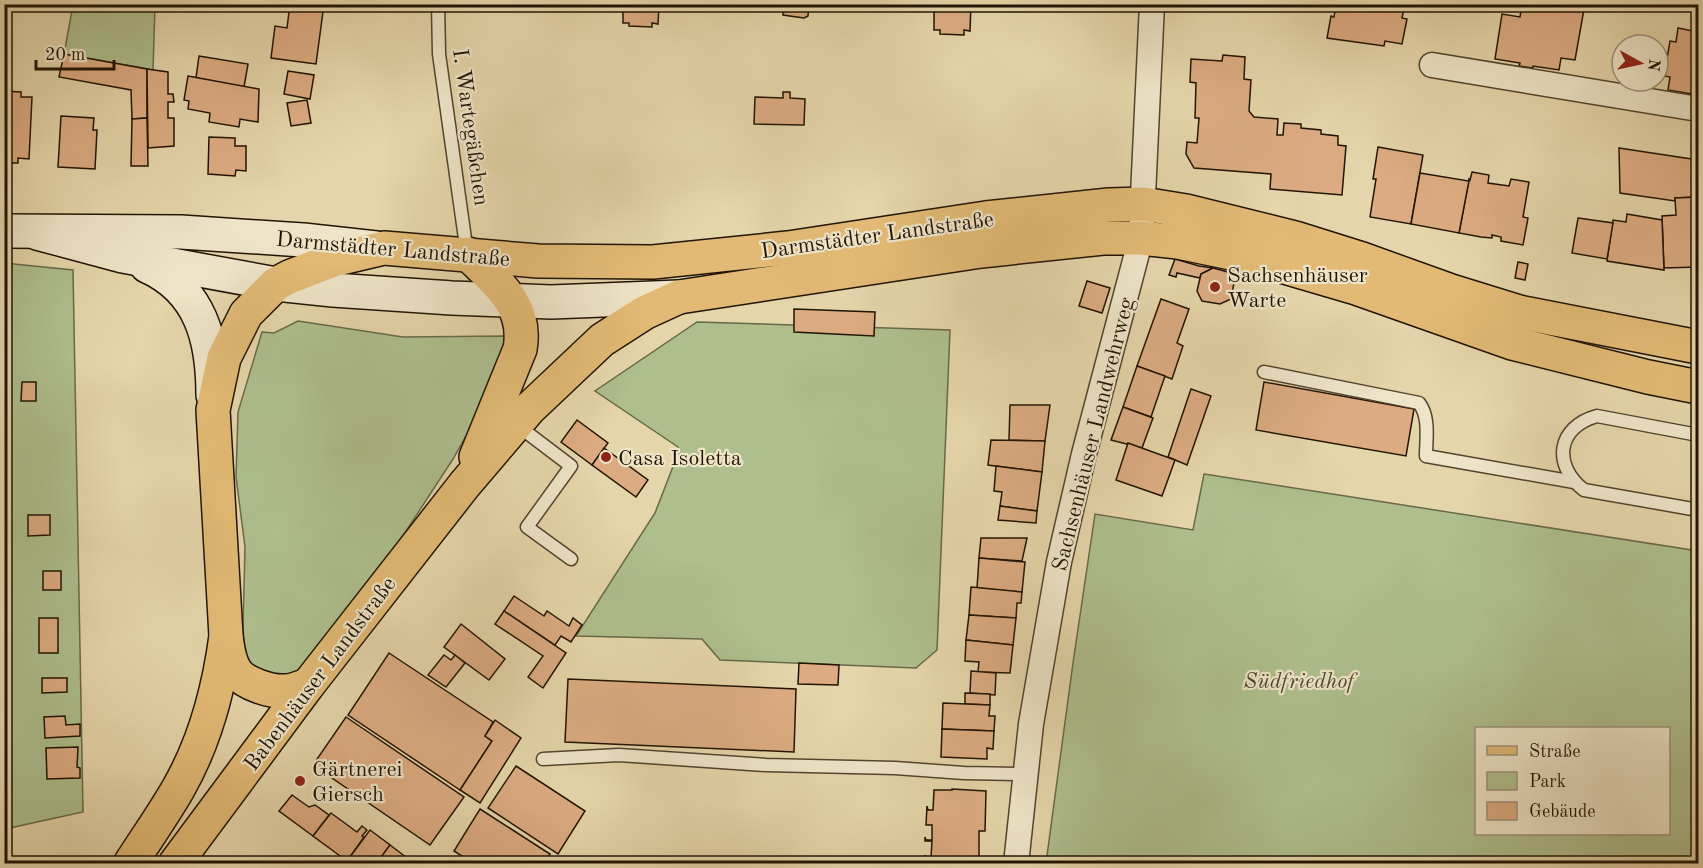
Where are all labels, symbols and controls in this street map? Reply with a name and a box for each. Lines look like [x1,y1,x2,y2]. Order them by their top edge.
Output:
scale bar [36,33,114,71]
north arrow [1610,33,1670,93]
text: 20 m [45,46,85,64]
street label: I. Wartegäßchen [448,47,492,207]
text: N [1644,58,1662,73]
street label: Darmstädter Landstraße [759,209,995,263]
street label: Darmstädter Landstraße [275,229,511,271]
place label: Sachsenhäuser Warte [1227,265,1368,312]
marker: Sachsenhäuser Warte [1208,280,1222,294]
street label: Sachsenhäuser Landwehrweg [1049,295,1139,574]
place label: Casa Isoletta [618,448,742,470]
marker: Casa Isoletta [599,450,613,464]
street label: Babenhäuser Landstraße [241,573,401,775]
park label: Südfriedhof [1244,671,1358,693]
legend [1475,727,1670,835]
text: Straße [1529,743,1580,761]
place label: Gärtnerei Giersch [312,759,403,806]
text: Park [1529,773,1566,791]
marker: Gärtnerei Giersch [293,774,307,788]
text: Gebäude [1529,803,1596,821]

